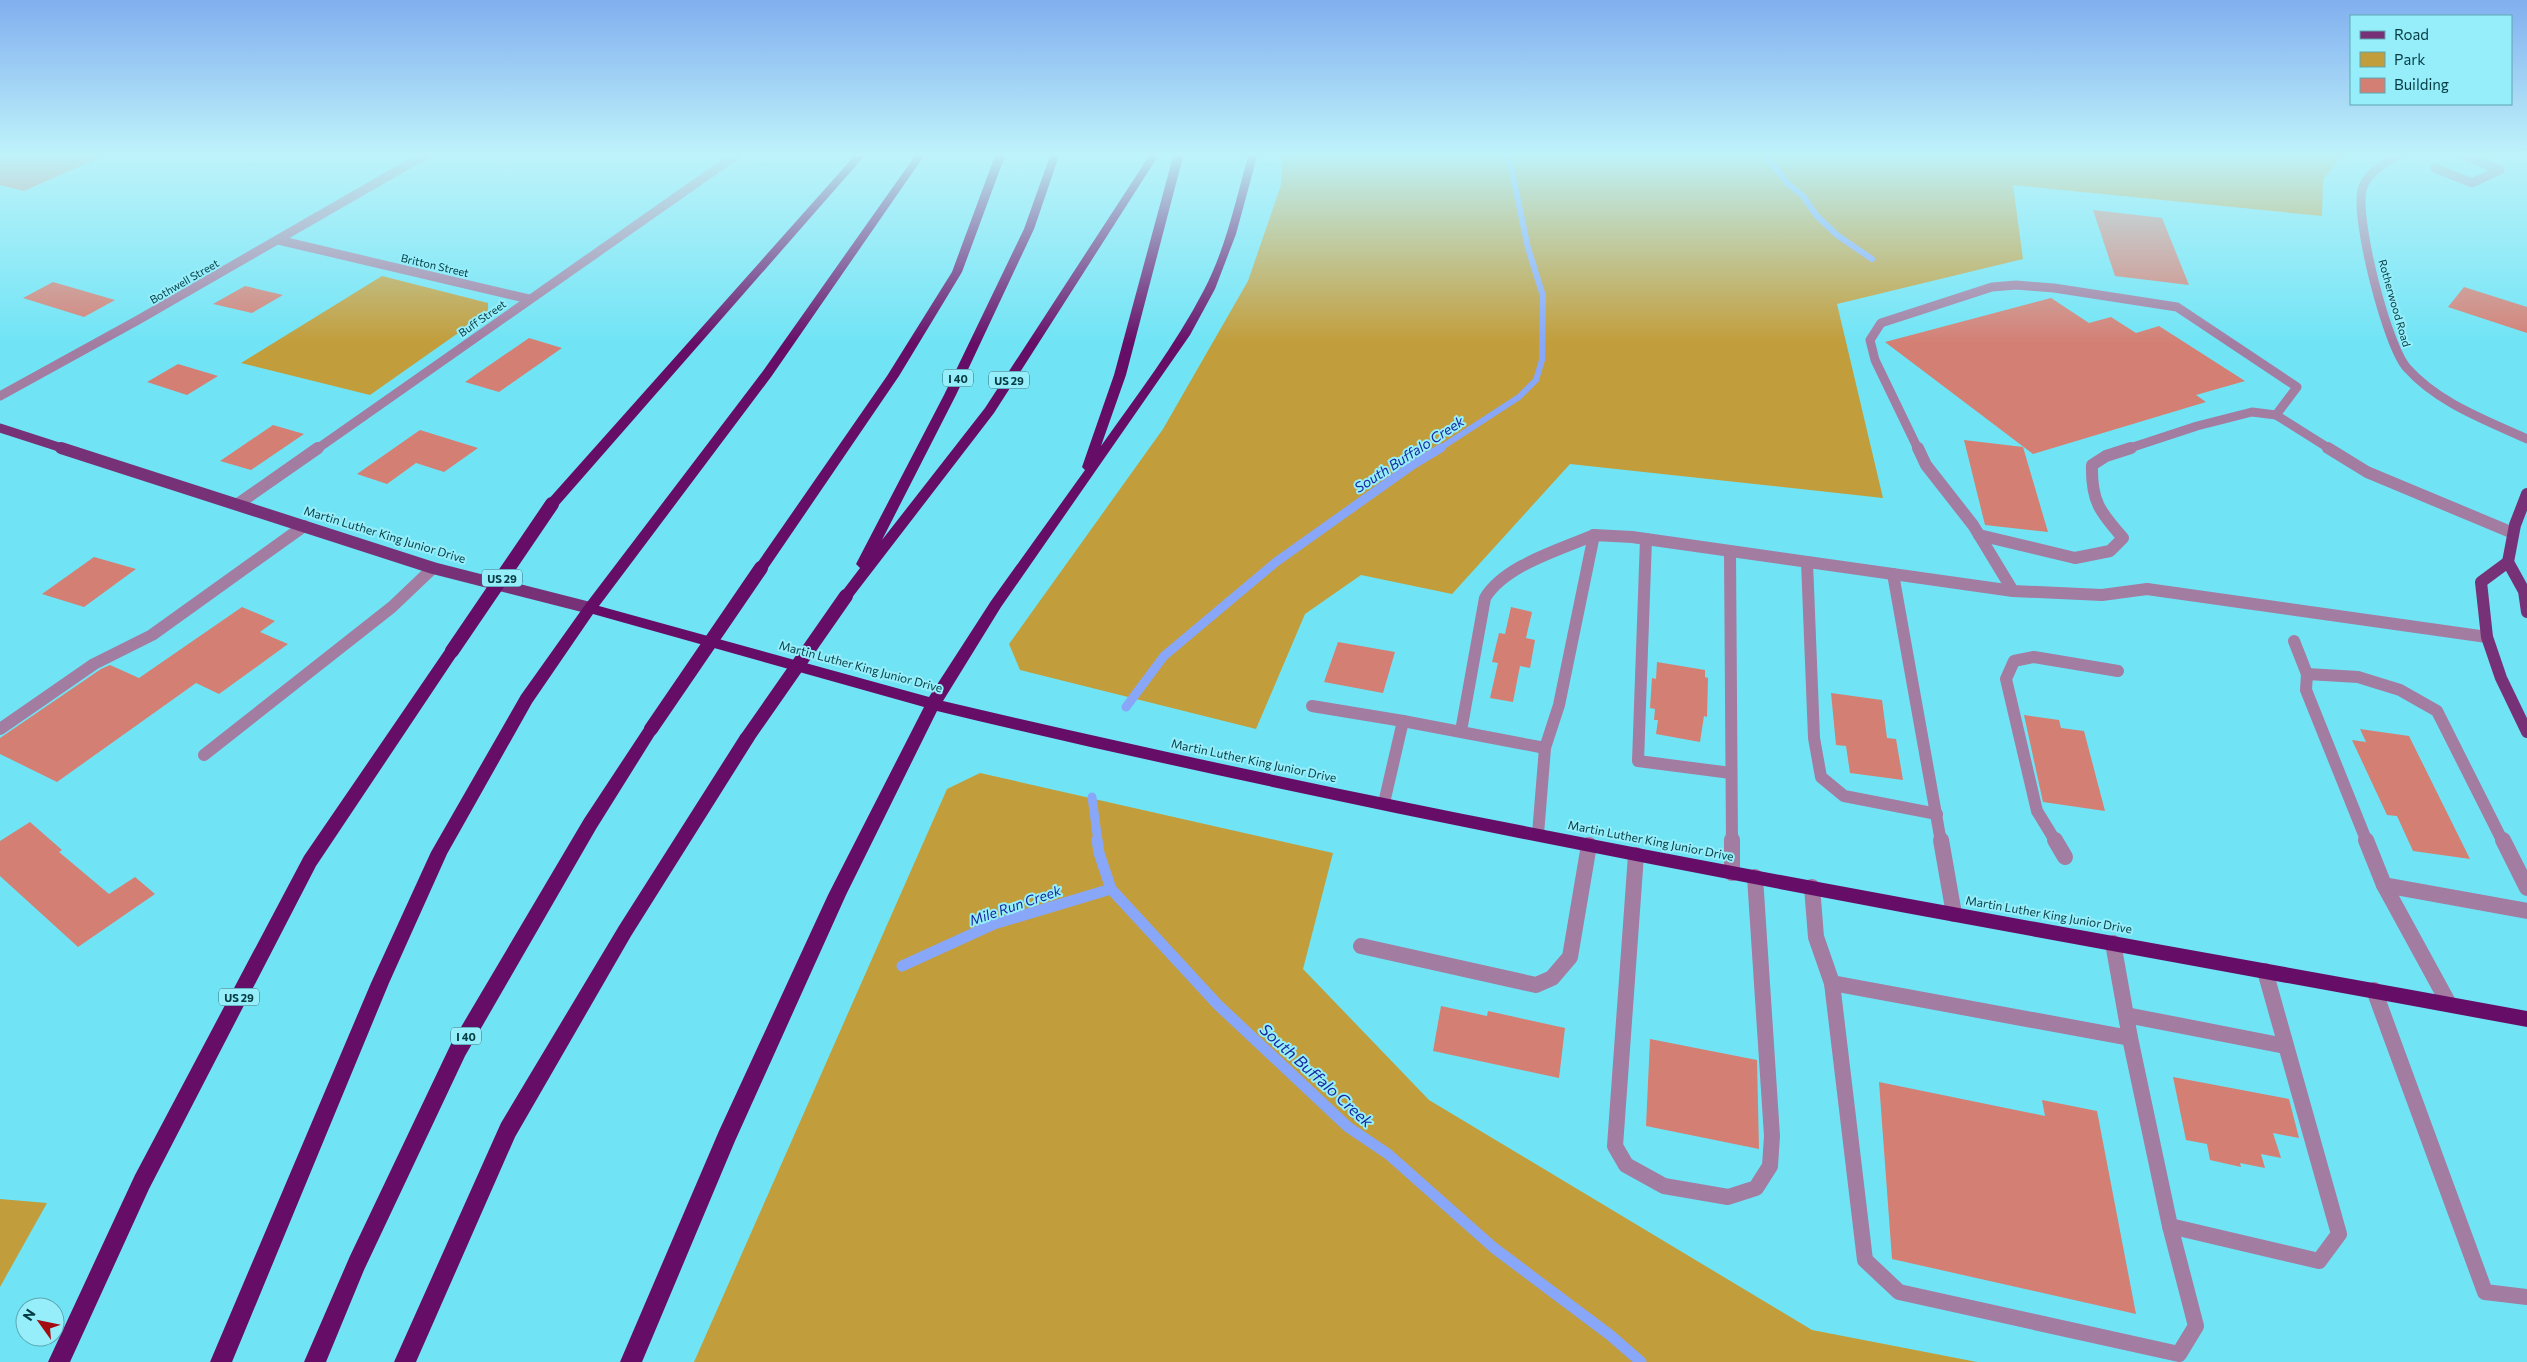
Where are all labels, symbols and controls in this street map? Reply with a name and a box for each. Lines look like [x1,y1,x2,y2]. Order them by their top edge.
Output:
legend [2350,15,2512,105]
text: Road [2394,25,2429,43]
text: Park [2394,50,2425,68]
text: Building [2394,75,2449,93]
street label: Britton Street [400,251,471,279]
street label: Bothwell Street [147,256,221,306]
street label: Rotherwood Road [2376,258,2414,348]
street label: Buff Street [456,297,509,339]
road number: I 40 [943,369,973,386]
road number: US 29 [989,372,1029,388]
water label: South Buffalo Creek [1351,412,1467,496]
street label: Martin Luther King Junior Drive [302,503,468,566]
road number: US 29 [482,570,522,586]
street label: Martin Luther King Junior Drive [777,637,944,696]
street label: Martin Luther King Junior Drive [1170,736,1338,785]
street label: Martin Luther King Junior Drive [1567,817,1735,864]
water label: Mile Run Creek [967,881,1063,929]
street label: Martin Luther King Junior Drive [1965,892,2133,937]
road number: US 29 [219,989,259,1006]
water label: South Buffalo Creek [1256,1019,1378,1131]
road number: I 40 [451,1028,481,1044]
north arrow [15,1297,65,1347]
text: N [19,1306,39,1324]

